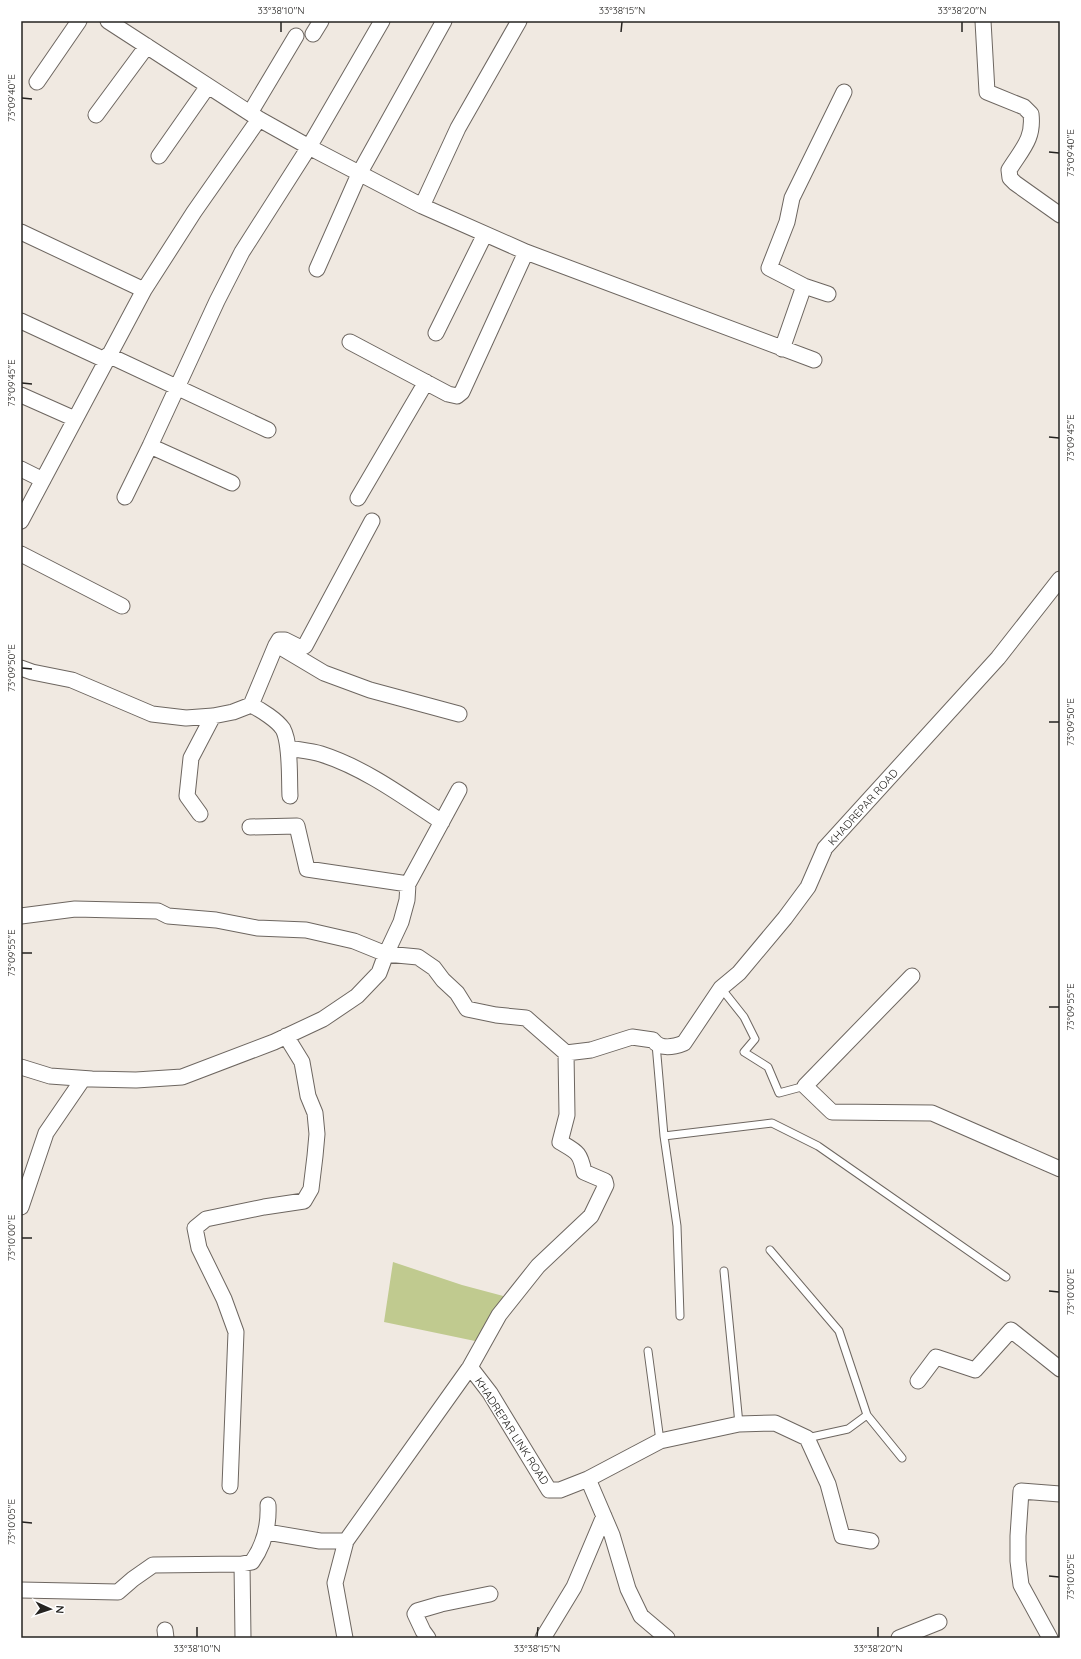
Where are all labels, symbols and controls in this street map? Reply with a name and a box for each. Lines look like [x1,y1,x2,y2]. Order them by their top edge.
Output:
text: 33°38'10"N [257,4,305,17]
text: 33°38'15"N [599,4,645,17]
text: 33°38'20"N [938,4,986,17]
text: 73°09'40"E [5,74,18,122]
text: 73°09'40"E [1064,129,1077,177]
text: 73°09'45"E [5,359,18,407]
text: 73°09'45"E [1064,414,1077,462]
text: 73°09'50"E [5,644,18,692]
text: 73°09'50"E [1064,698,1077,746]
street label: KHADREPAR ROAD [825,766,901,848]
text: 73°09'55"E [5,929,18,977]
text: 73°09'55"E [1064,983,1077,1031]
text: 73°10'00"E [5,1214,18,1261]
text: 73°10'00"E [1064,1268,1077,1315]
street label: KHADREPAR LINK ROAD [472,1375,552,1487]
text: 73°10'05"E [5,1499,18,1545]
text: 73°10'05"E [1064,1554,1077,1600]
north arrow [30,1589,70,1629]
text: N [53,1605,67,1614]
text: 33°38'10"N [173,1642,221,1655]
text: 33°38'15"N [514,1642,560,1655]
text: 33°38'20"N [854,1642,902,1655]

